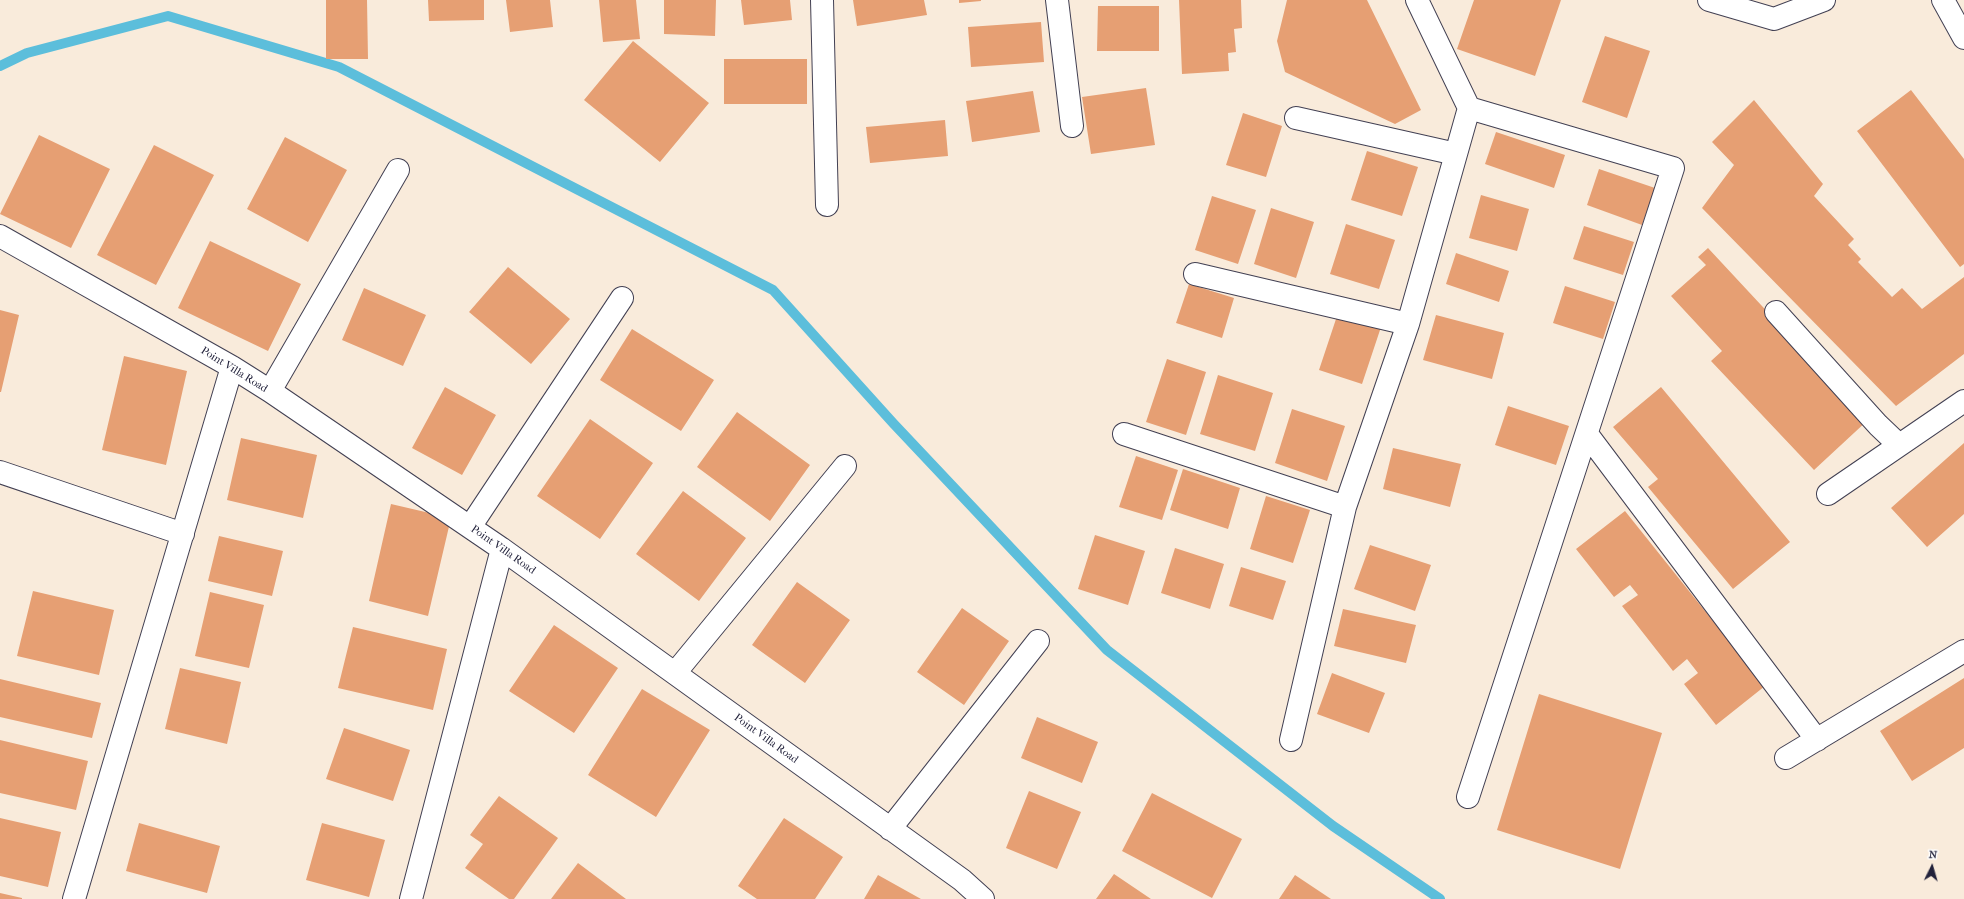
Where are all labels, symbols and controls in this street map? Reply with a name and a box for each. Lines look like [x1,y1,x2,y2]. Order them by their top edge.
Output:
street label: Point Villa Road [198,344,270,396]
street label: Point Villa Road [468,523,538,577]
street label: Point Villa Road [731,711,801,767]
north arrow [1912,847,1952,887]
text: N [1928,848,1938,861]

